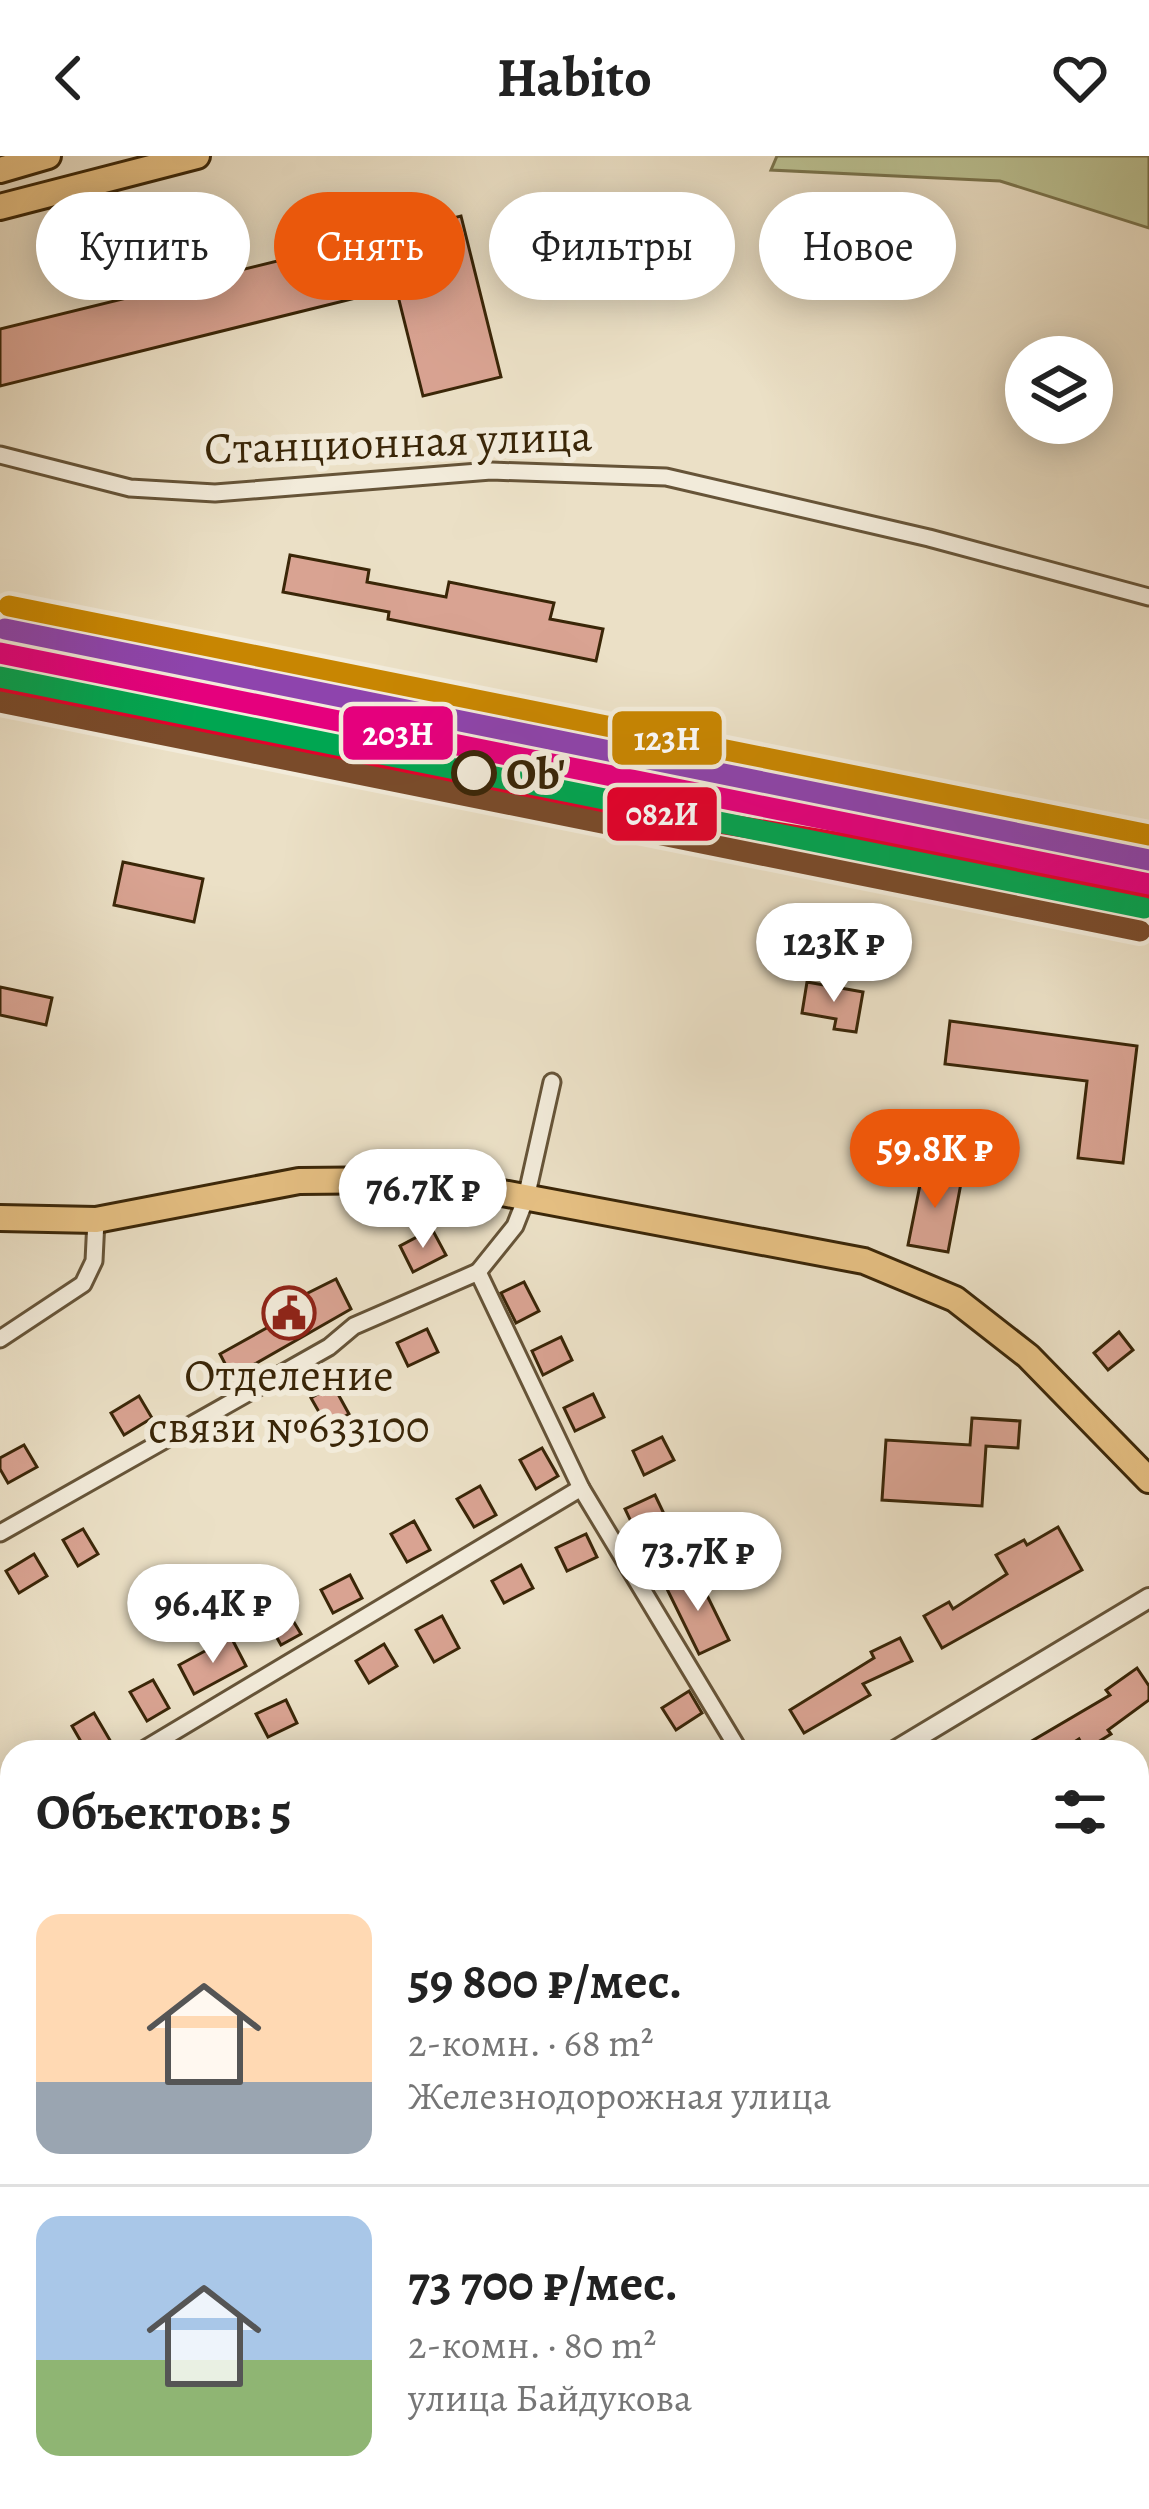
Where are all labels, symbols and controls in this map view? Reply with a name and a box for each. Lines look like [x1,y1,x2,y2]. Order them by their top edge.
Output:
text: Habito [497,41,652,115]
icon: back [36,45,102,111]
icon: heart [1047,45,1113,111]
chip: Купить [36,192,250,300]
chip: Снять [274,192,465,300]
chip: Фильтры [489,192,735,300]
chip: Новое [759,192,956,300]
map controls [1005,336,1113,444]
button: layers [1005,336,1113,444]
street label: Станционная улица [203,404,593,480]
line badge: 203Н [341,704,455,762]
line badge: 123Н [610,709,724,767]
text: 203Н [362,711,434,756]
text: 123Н [634,716,700,761]
place label: Ob' [506,743,566,805]
marker: Ob' [453,752,495,794]
line badge: 082И [605,785,719,843]
text: 082И [625,791,699,836]
pin: 123K ₽ [736,903,932,1005]
text: 123K ₽ [783,915,885,968]
pin: 59.8K ₽ [824,1109,1046,1211]
text: 59.8K ₽ [877,1121,993,1174]
pin: 76.7K ₽ [312,1149,534,1251]
text: 76.7K ₽ [366,1161,480,1214]
public building icon: Отделение связи №633100 [261,1285,317,1341]
place label: Отделение связи №633100 [148,1344,430,1458]
pin: 73.7K ₽ [587,1512,809,1614]
text: 73.7K ₽ [641,1524,755,1577]
pin: 96.4K ₽ [102,1564,324,1666]
text: 96.4K ₽ [154,1576,272,1629]
text: Объектов: 5 [36,1777,292,1847]
icon: filters [1047,1779,1113,1845]
text: 59 800 ₽/мес. [408,1946,683,2016]
icon: home [132,1962,276,2106]
text: 2-комн. · 68 m² [408,2016,654,2069]
text: Железнодорожная улица [408,2069,831,2122]
text: 73 700 ₽/мес. [408,2248,678,2318]
icon: home [132,2264,276,2408]
text: 2-комн. · 80 m² [408,2318,656,2371]
text: улица Байдукова [408,2371,692,2424]

